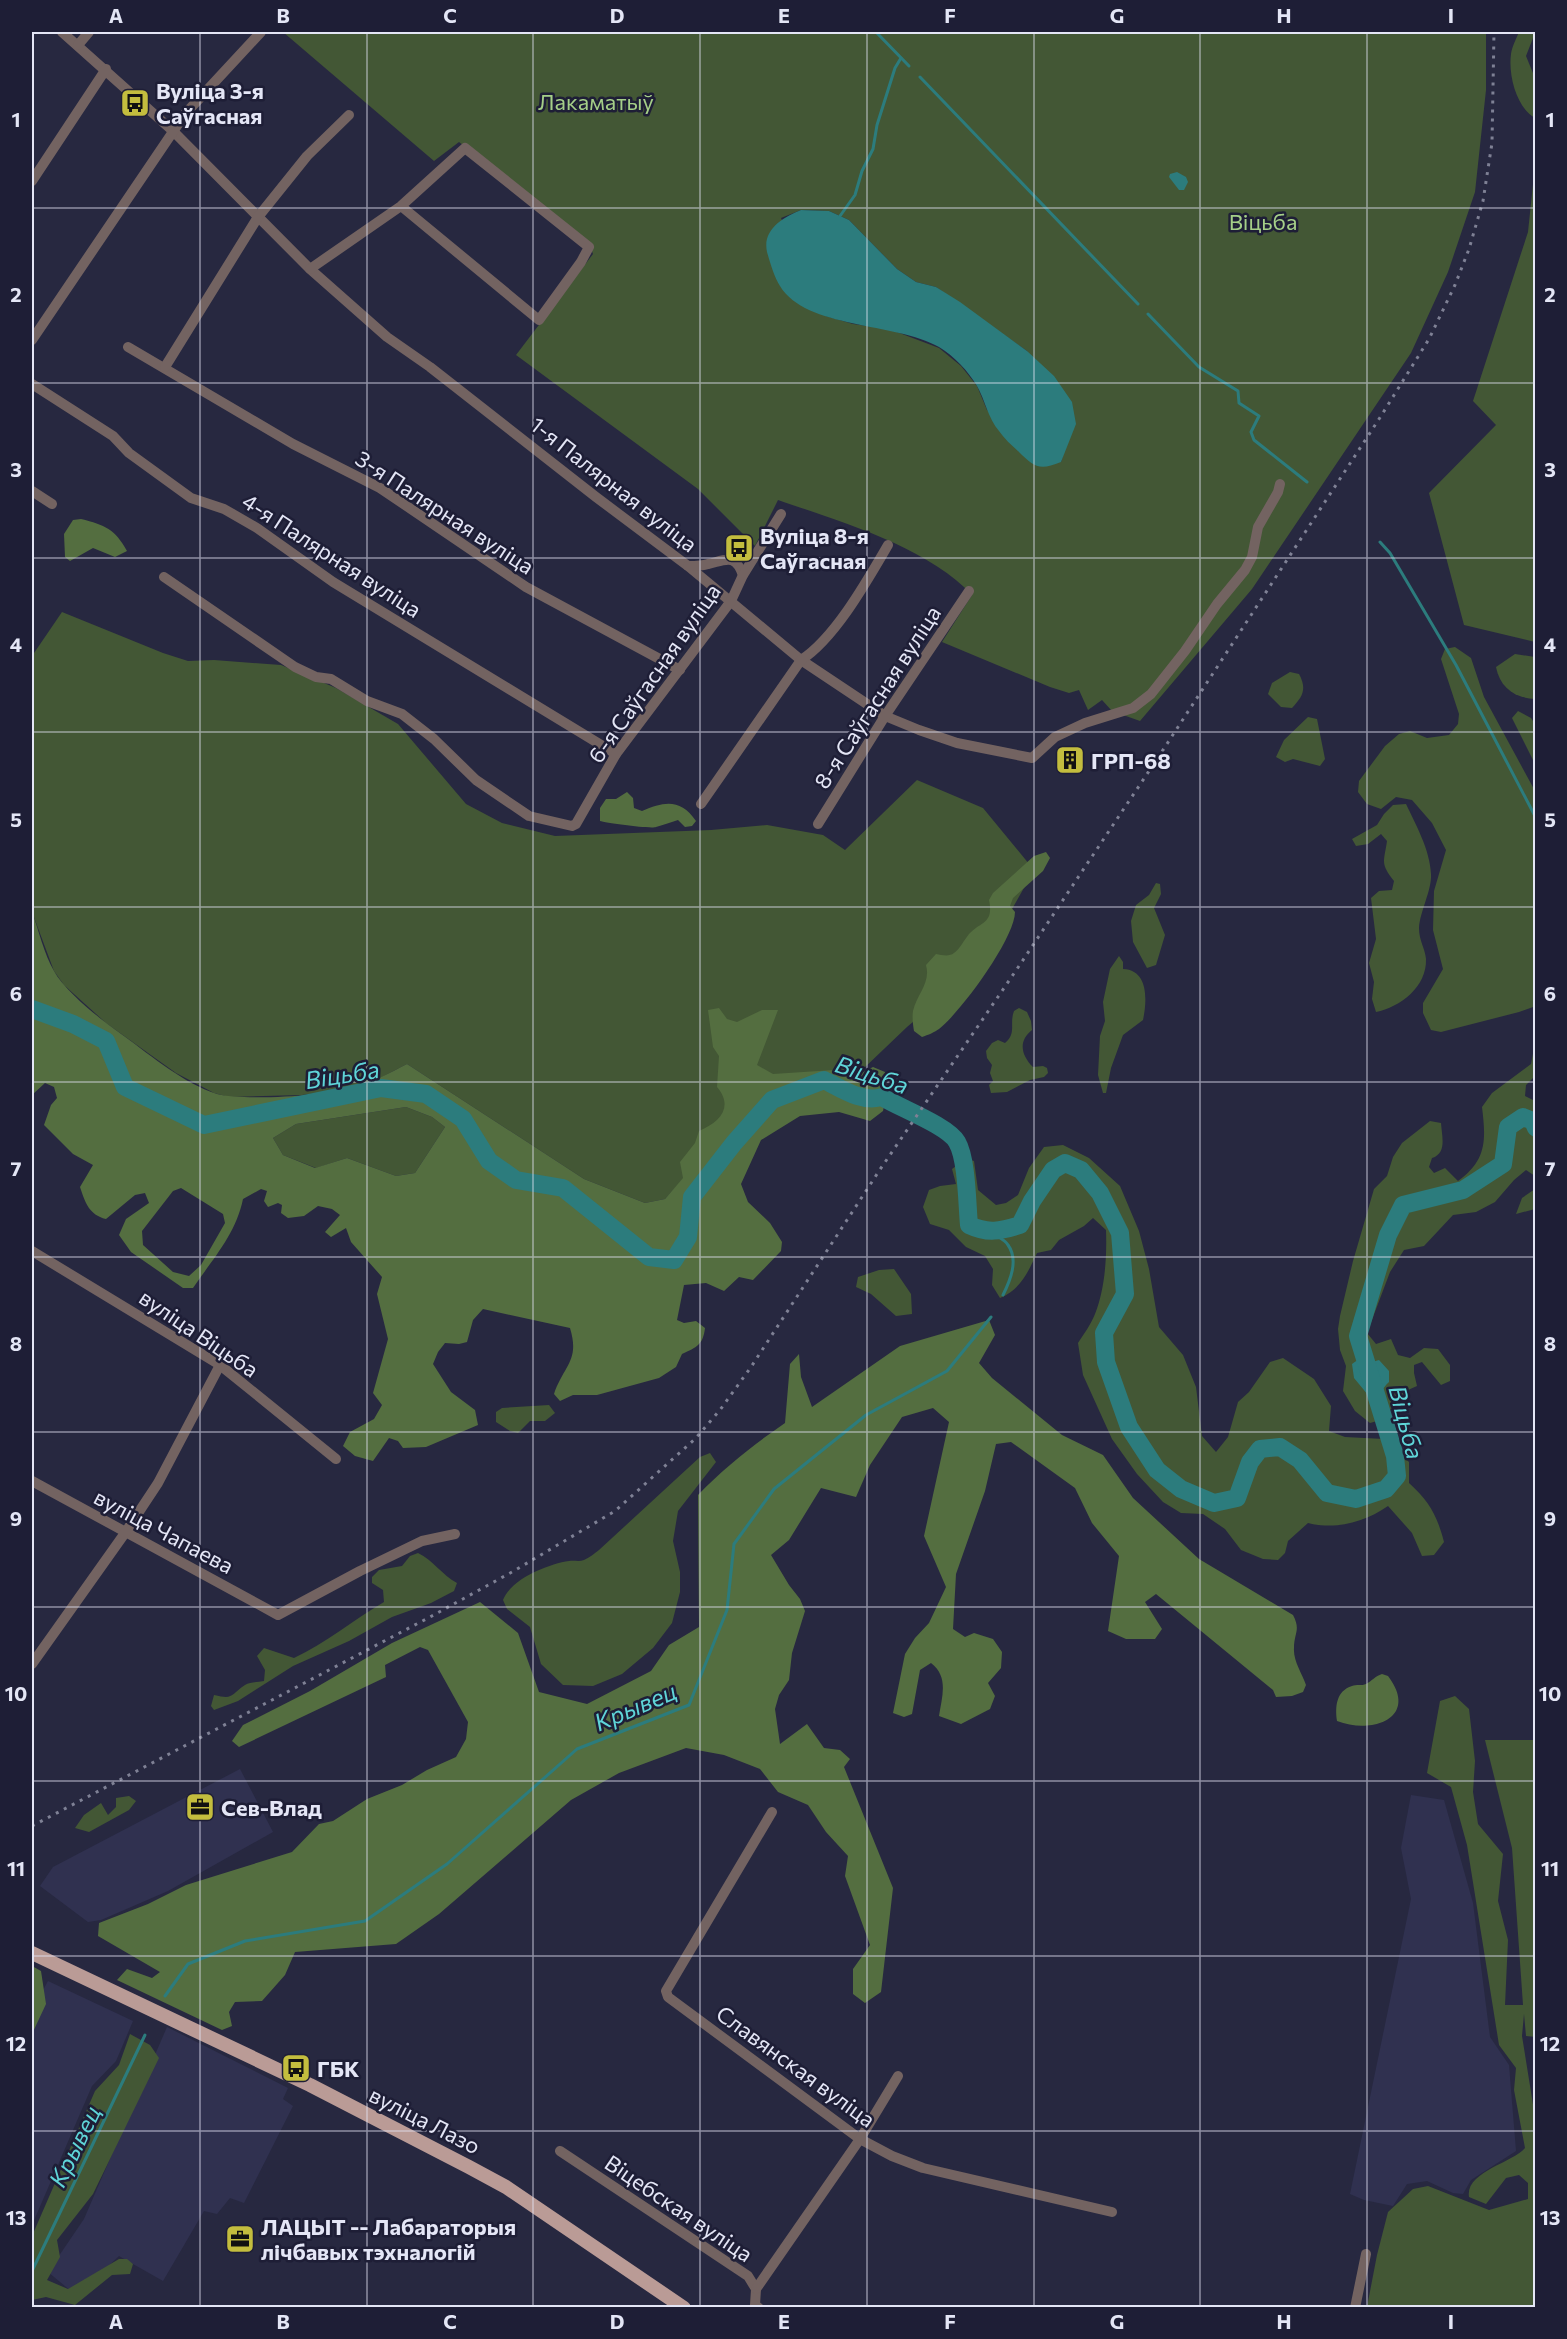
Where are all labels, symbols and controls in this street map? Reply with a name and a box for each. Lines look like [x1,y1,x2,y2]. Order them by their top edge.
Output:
text: A [109,3,123,27]
text: B [276,3,290,27]
text: C [443,3,457,27]
text: D [610,3,624,27]
text: E [778,3,790,27]
text: F [944,3,956,27]
text: G [1110,3,1124,27]
text: H [1277,3,1292,27]
text: I [1448,3,1454,27]
place label: Вуліца 3-я Саўгасная [156,77,264,129]
bus stop icon: Вуліца 3-я Саўгасная [119,87,151,119]
park label: Лакаматыў [538,88,654,115]
text: 1 [11,107,21,131]
text: 1 [1545,107,1555,131]
park label: Віцьба [1229,208,1297,235]
text: 2 [10,282,22,306]
text: 2 [1544,282,1556,306]
street label: 1-я Палярная вуліца [525,411,703,557]
street label: 3-я Палярная вуліца [351,444,539,580]
text: 3 [10,457,22,481]
text: 3 [1544,457,1556,481]
street label: 4-я Палярная вуліца [238,487,426,623]
place label: Вуліца 8-я Саўгасная [760,522,869,574]
bus stop icon: Вуліца 8-я Саўгасная [723,532,755,564]
street label: 6-я Саўгасная вуліца [582,578,726,768]
street label: 8-я Саўгасная вуліца [808,601,946,793]
text: 4 [10,632,22,656]
text: 4 [1544,632,1556,656]
building icon: ГРП-68 [1054,744,1086,776]
place label: ГРП-68 [1091,747,1171,774]
text: 5 [10,807,22,831]
text: 5 [1544,807,1556,831]
text: 6 [10,981,22,1005]
text: 6 [1544,981,1556,1005]
water label: Віцьба [832,1049,912,1099]
water label: Віцьба [303,1054,381,1094]
text: 7 [11,1156,22,1180]
text: 7 [1545,1156,1556,1180]
street label: вуліца Віцьба [134,1283,264,1383]
text: 8 [10,1331,22,1355]
text: 8 [1544,1331,1556,1355]
water label: Віцьба [1383,1382,1431,1462]
street label: вуліца Чапаева [90,1483,238,1579]
text: 9 [10,1506,22,1530]
text: 9 [1544,1506,1556,1530]
water label: Крывец [589,1676,681,1736]
text: 10 [5,1681,27,1705]
text: 10 [1539,1681,1561,1705]
office icon: Сев-Влад [184,1791,216,1823]
place label: Сев-Влад [221,1794,322,1821]
text: 11 [7,1856,25,1880]
text: 11 [1541,1856,1559,1880]
street label: Славянская вуліца [711,1999,881,2133]
text: 12 [6,2031,26,2055]
text: 12 [1540,2031,1560,2055]
bus stop icon: ГБК [280,2052,312,2084]
place label: ГБК [317,2055,359,2082]
street label: вуліца Лазо [365,2081,485,2159]
water label: Крывец [42,2101,106,2191]
street label: Віцебская вуліца [600,2149,758,2267]
text: 13 [6,2205,26,2229]
text: 13 [1540,2205,1560,2229]
place label: ЛАЦЫТ -- Лабараторыя лічбавых тэхналогій [261,2213,516,2265]
office icon: ЛАЦЫТ -- Лабараторыя лічбавых тэхналогій [224,2223,256,2255]
text: A [109,2309,123,2333]
text: B [276,2309,290,2333]
text: C [443,2309,457,2333]
text: D [610,2309,624,2333]
text: E [778,2309,790,2333]
text: F [944,2309,956,2333]
text: G [1110,2309,1124,2333]
text: H [1277,2309,1292,2333]
text: I [1448,2309,1454,2333]

